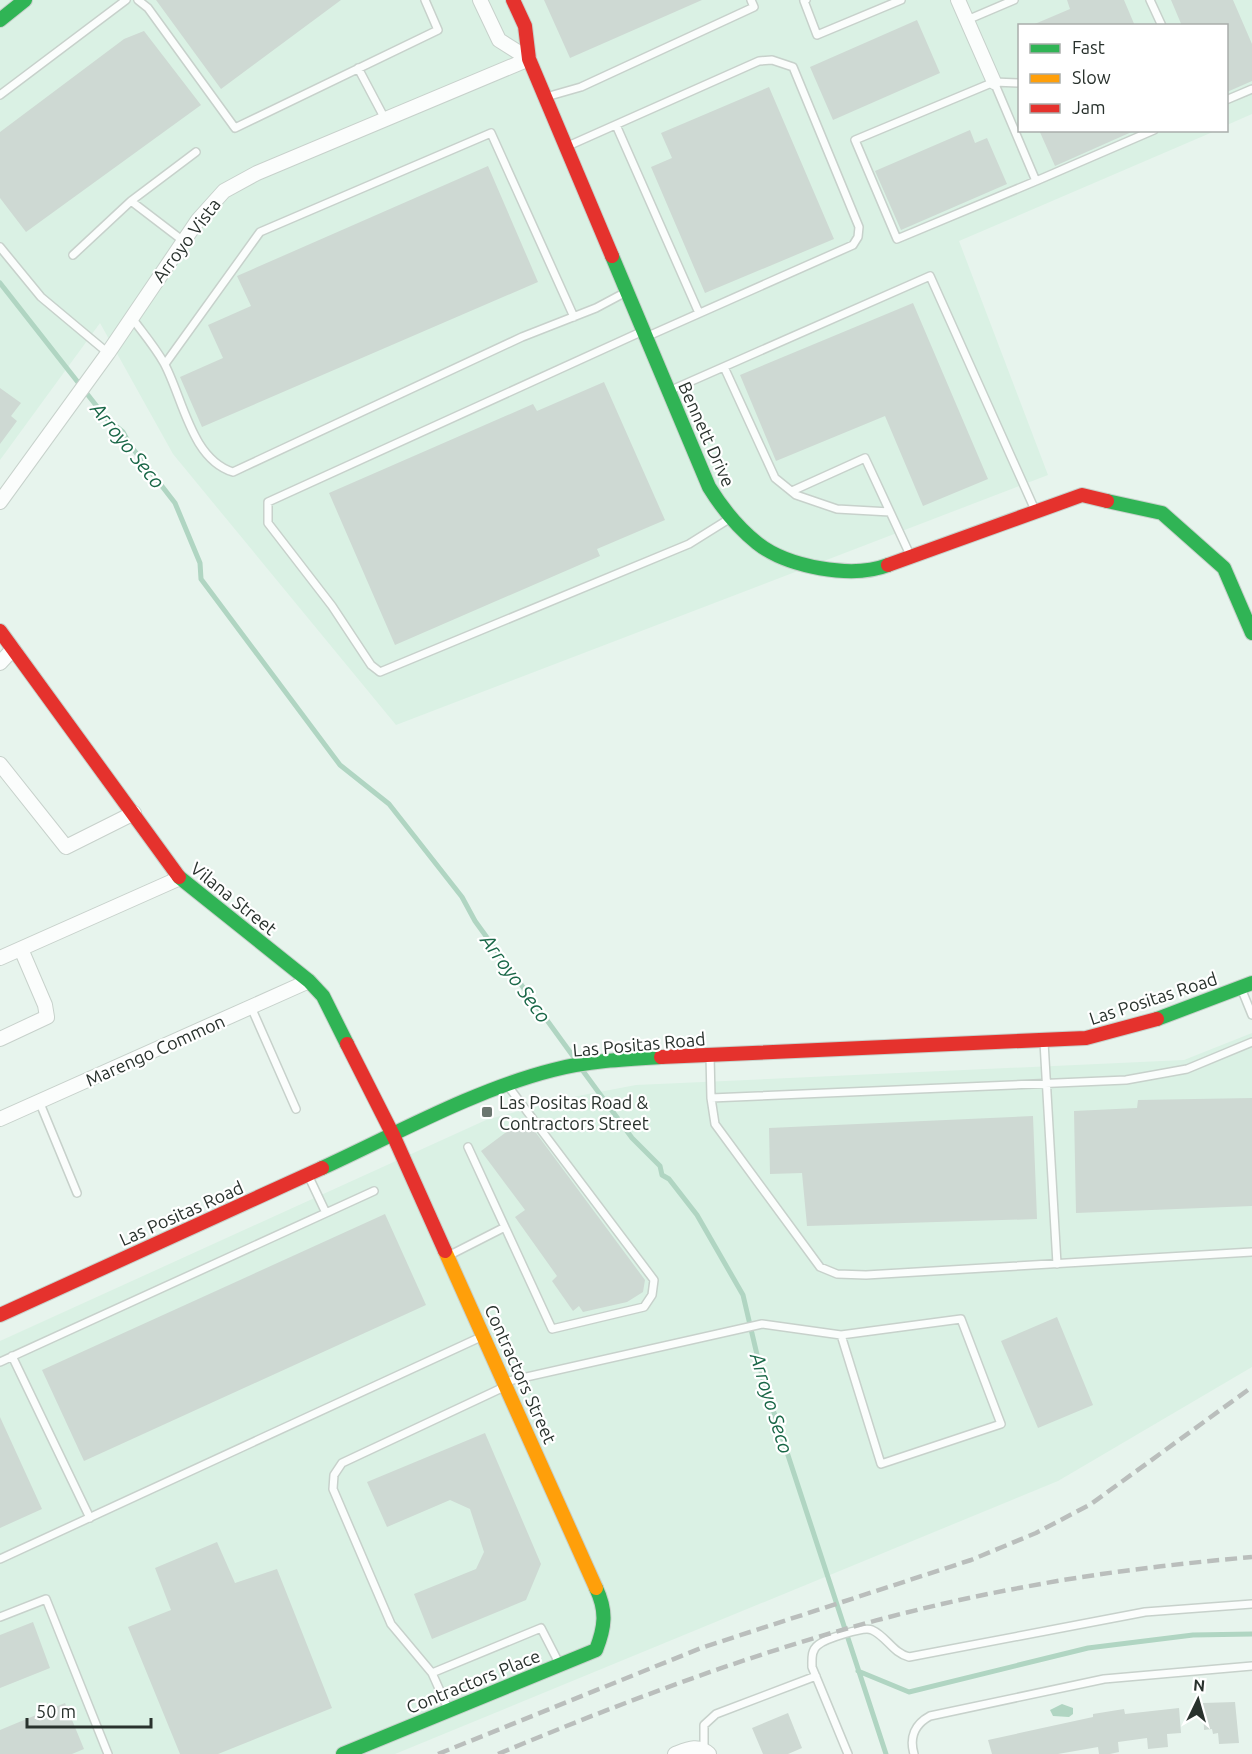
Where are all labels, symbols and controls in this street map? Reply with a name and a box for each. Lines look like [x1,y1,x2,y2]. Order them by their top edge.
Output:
legend [1018,24,1228,132]
text: Fast [1072,37,1105,57]
text: Slow [1072,67,1111,87]
text: Jam [1072,97,1106,117]
street label: Arroyo Vista [148,194,224,286]
street label: Bennett Drive [675,378,739,490]
water label: Arroyo Seco [86,397,170,493]
street label: Vilana Street [187,857,281,939]
water label: Arroyo Seco [476,928,556,1027]
street label: Las Positas Road [1086,968,1220,1028]
street label: Marengo Common [82,1010,228,1090]
street label: Las Positas Road [572,1028,706,1060]
place label: Las Positas Road & Contractors Street [499,1092,649,1133]
marker: Las Positas Road & Contractors Street [480,1105,494,1119]
street label: Las Positas Road [116,1177,246,1249]
street label: Contractors Street [481,1301,561,1447]
water label: Arroyo Seco [746,1349,798,1456]
street label: Contractors Place [403,1645,543,1717]
north arrow [1168,1670,1228,1730]
text: N [1193,1676,1206,1695]
scale bar [27,1691,152,1729]
text: 50 m [36,1701,76,1721]

